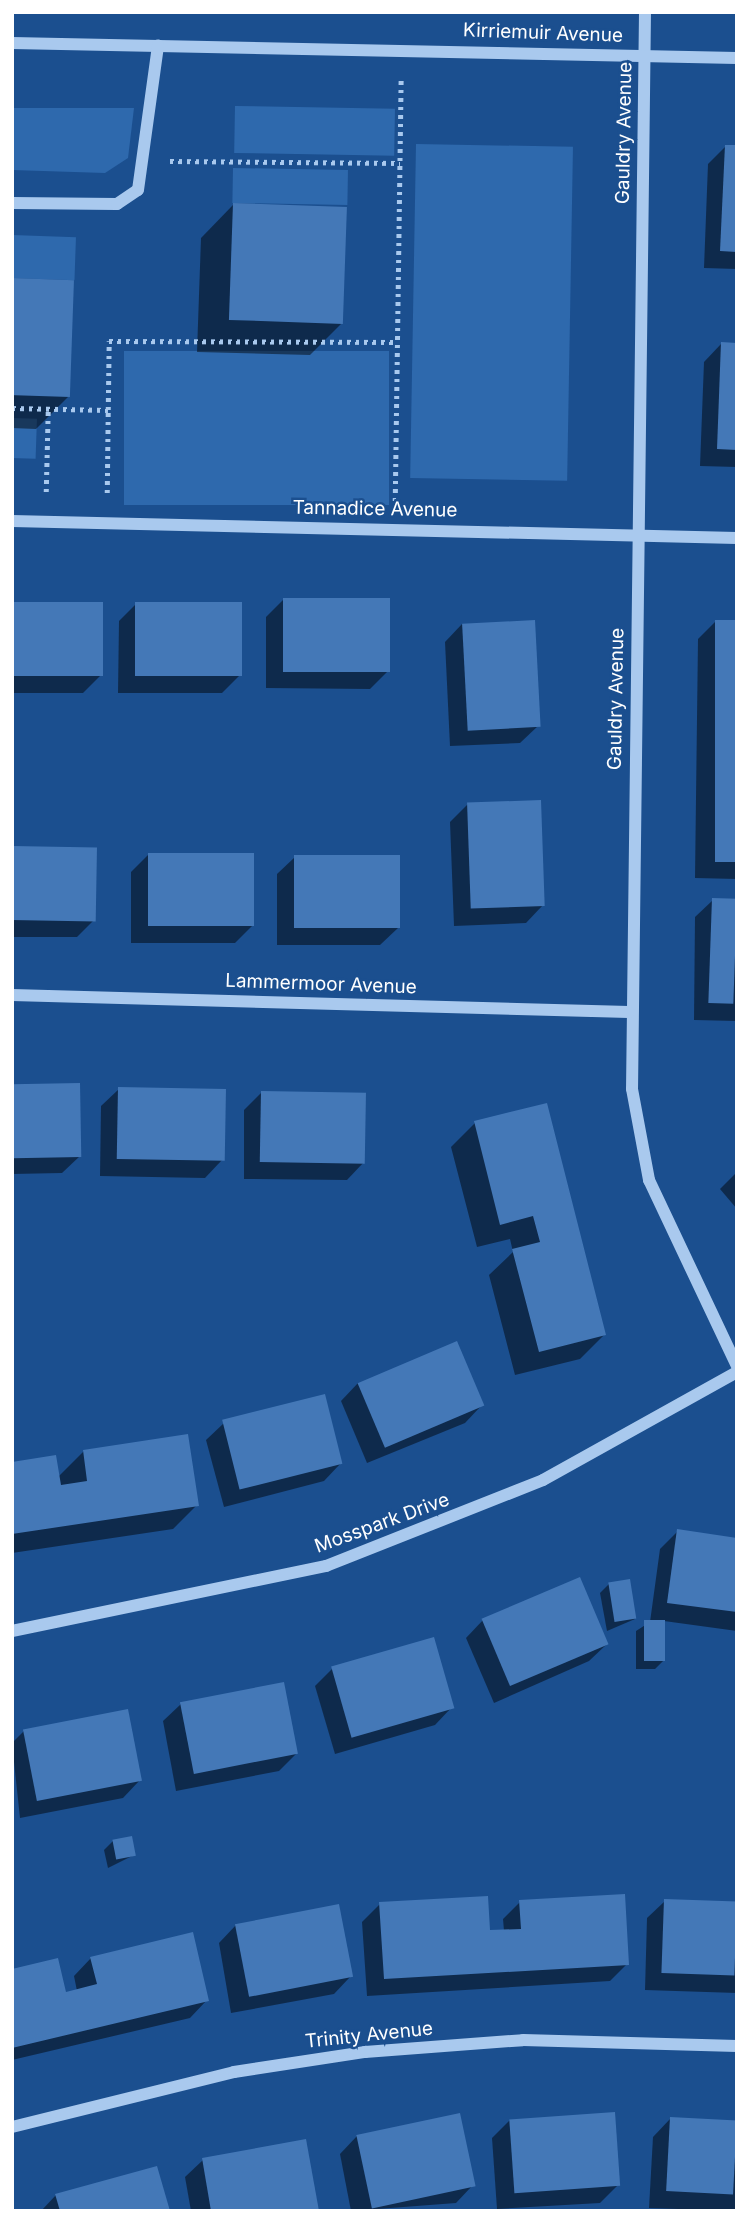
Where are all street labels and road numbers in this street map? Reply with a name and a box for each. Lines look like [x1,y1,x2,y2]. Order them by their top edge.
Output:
street label: Kirriemuir Avenue [463,19,623,47]
street label: Gauldry Avenue [611,62,637,204]
street label: Tannadice Avenue [292,496,458,522]
street label: Gauldry Avenue [603,628,629,770]
street label: Lammermoor Avenue [225,969,417,999]
street label: Mosspark Drive [312,1488,452,1558]
street label: Trinity Avenue [304,2017,434,2053]

